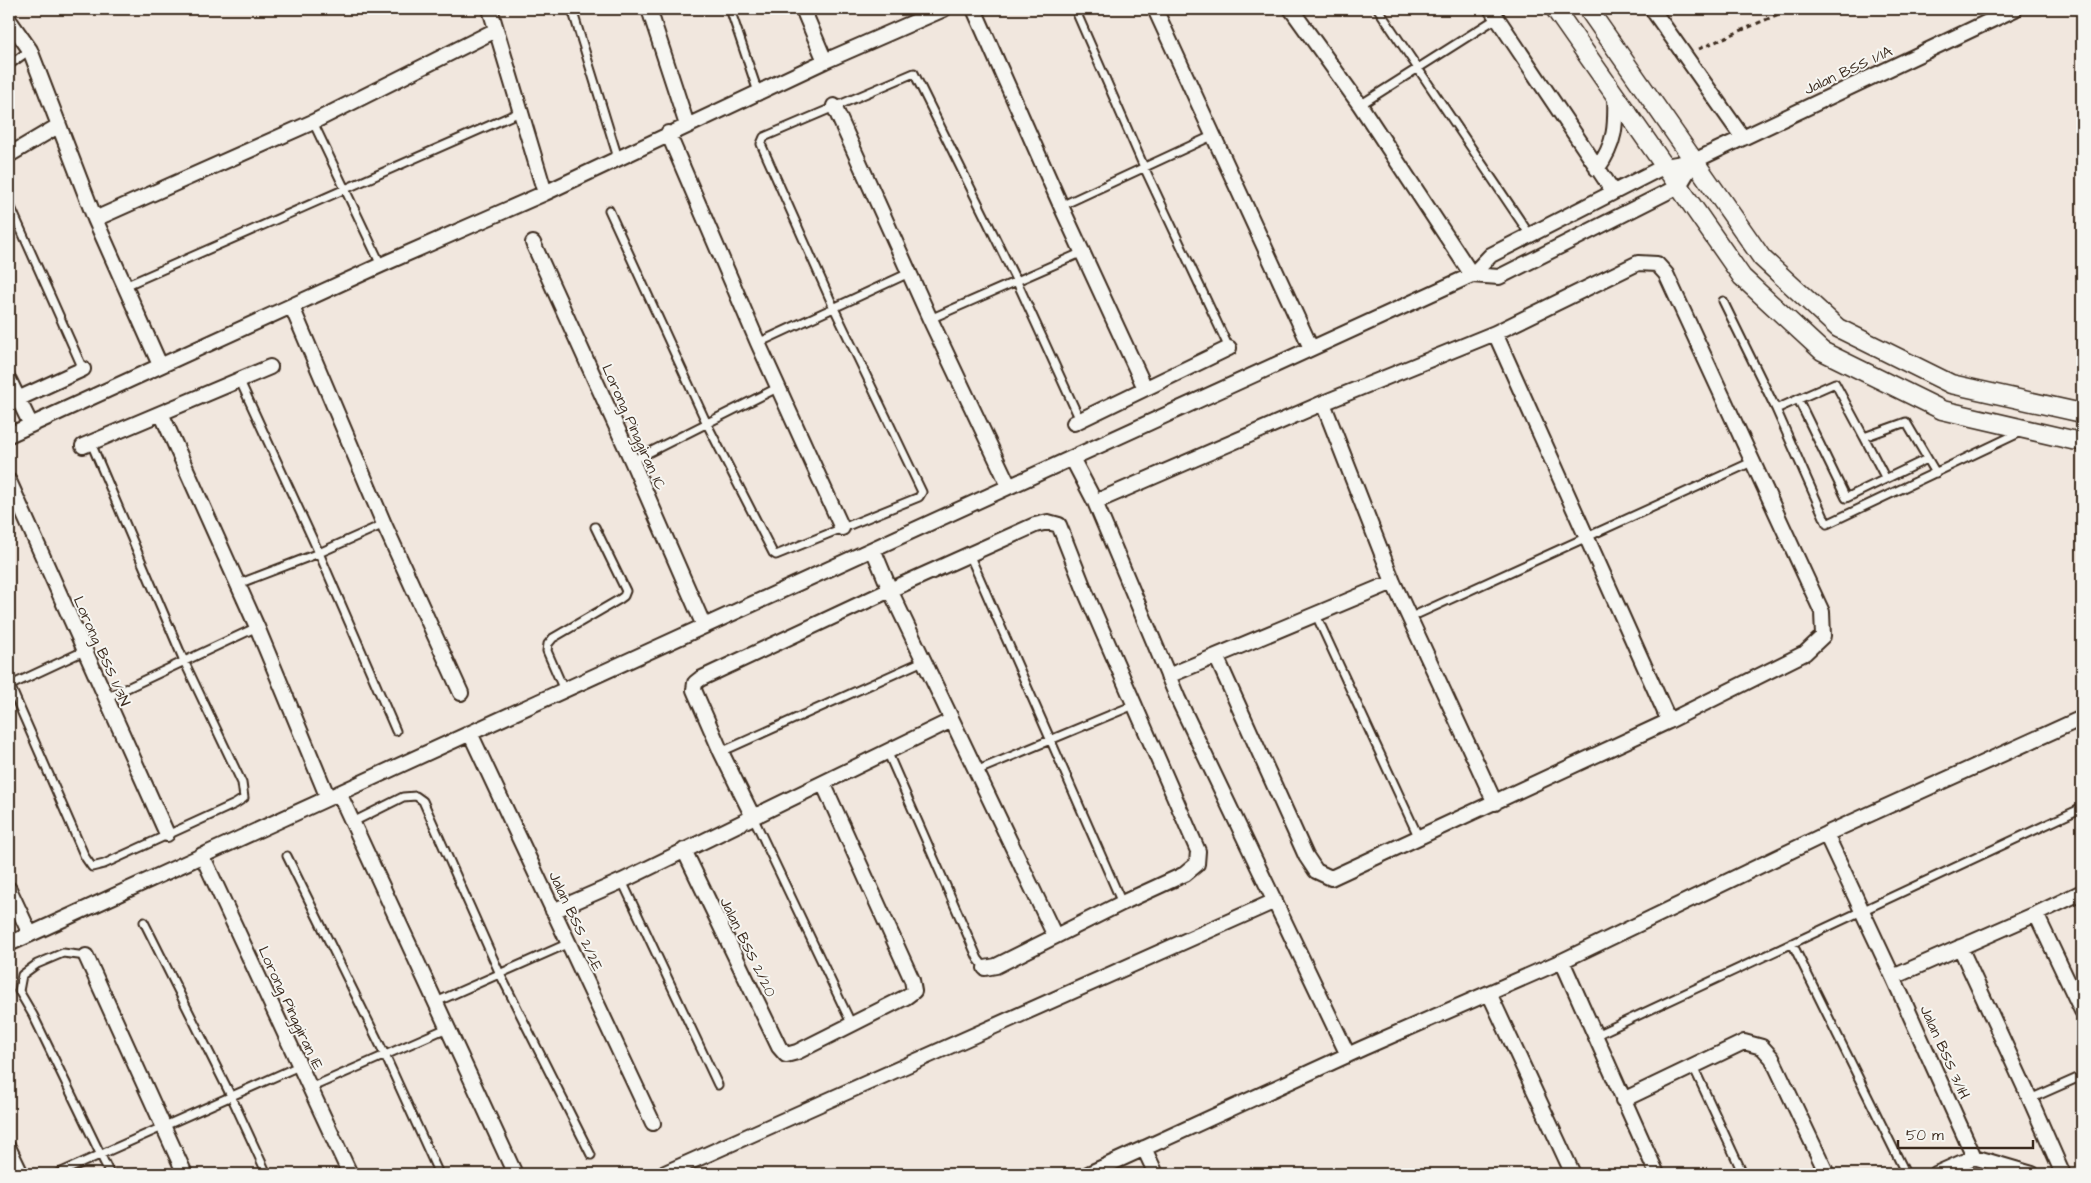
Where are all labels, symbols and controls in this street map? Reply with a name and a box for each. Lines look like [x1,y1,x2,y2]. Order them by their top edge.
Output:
street label: Jalan BSS 1/1A [1801,41,1896,100]
street label: Lorong Pinggiran 1C [595,361,671,494]
street label: Lorong BSS 1/3N [67,593,135,710]
street label: Jalan BSS 2/2E [543,868,608,975]
street label: Jalan BSS 2/20 [714,894,781,1001]
street label: Lorong Pinggiran 1E [252,943,328,1074]
street label: Jalan BSS 3/1H [1915,1002,1975,1102]
scale bar [1898,1118,2034,1150]
text: 50 m [1906,1125,1944,1146]

